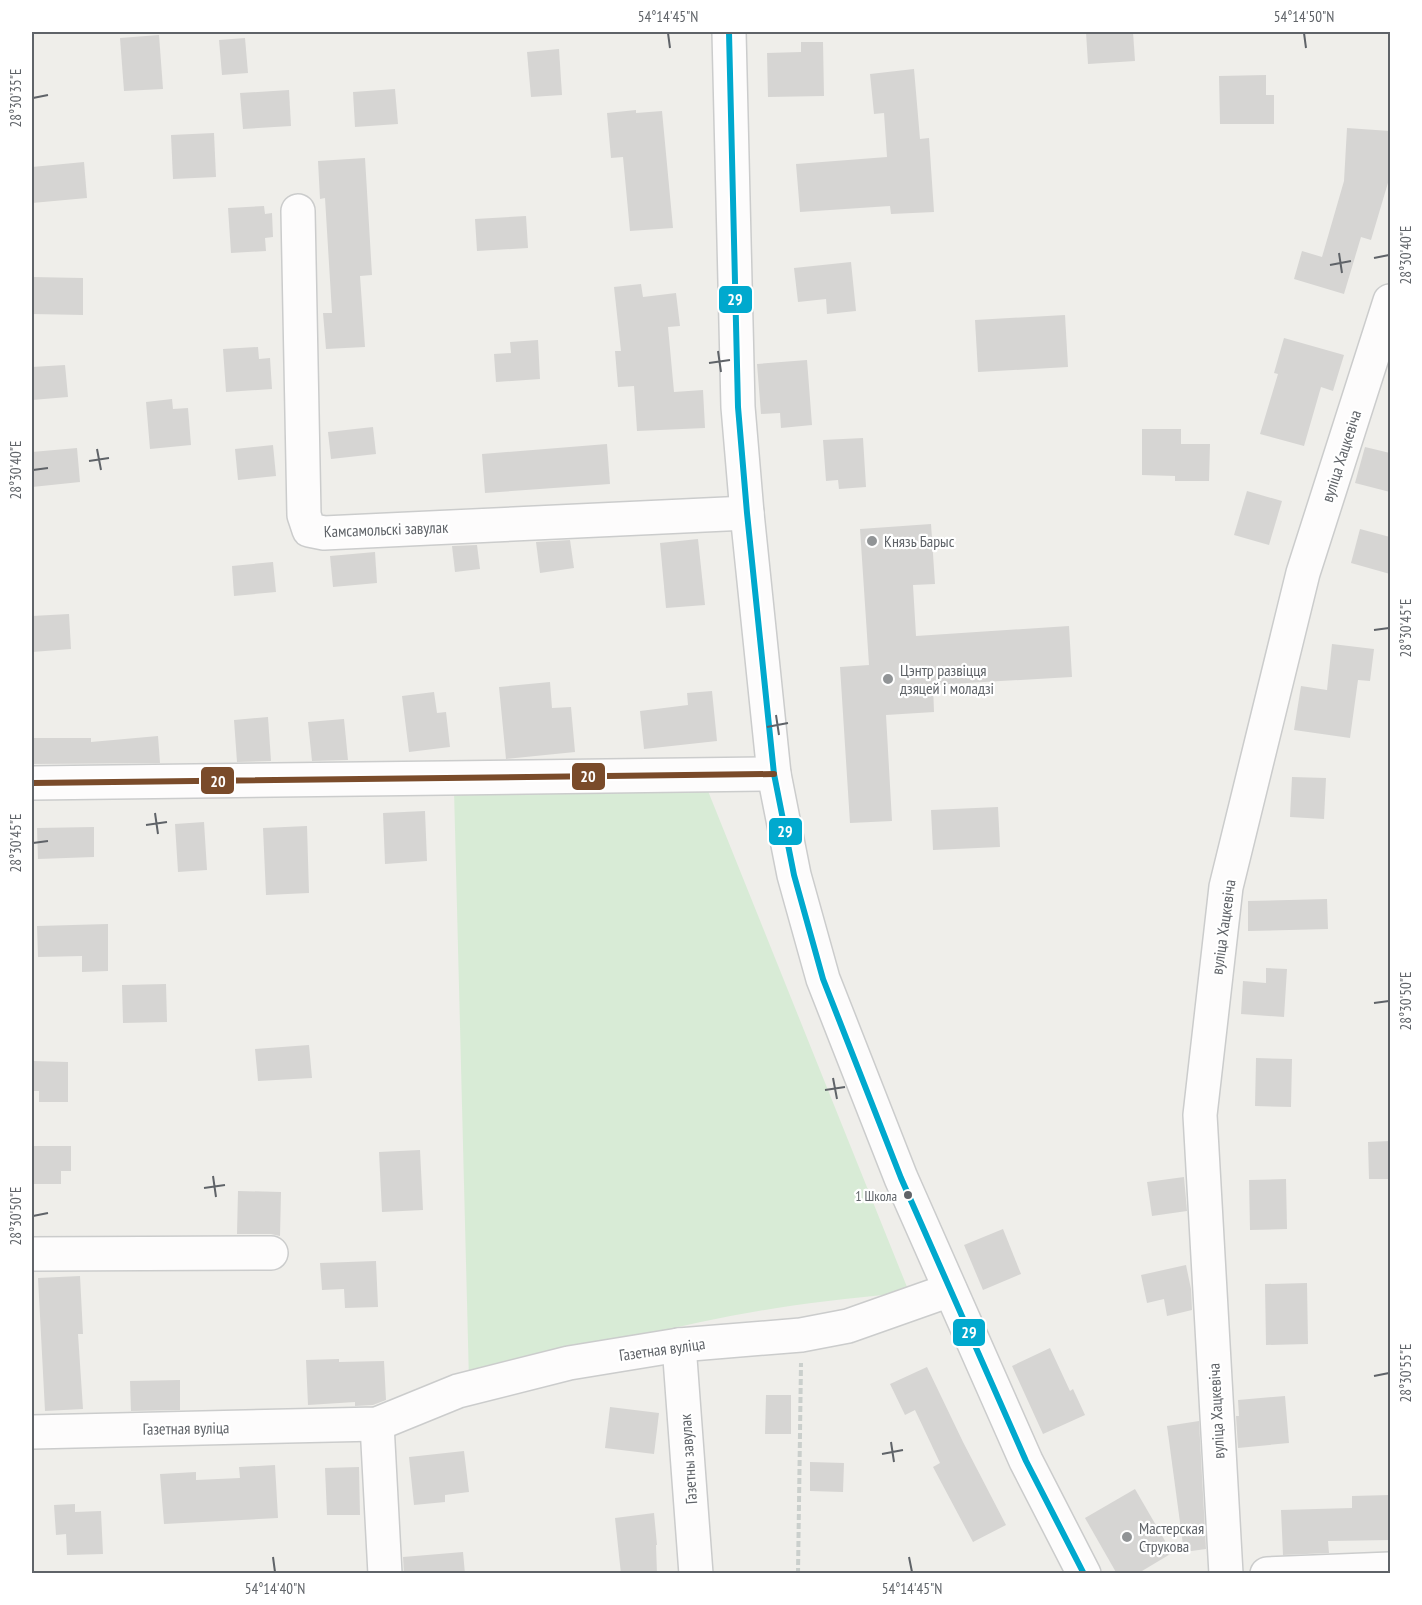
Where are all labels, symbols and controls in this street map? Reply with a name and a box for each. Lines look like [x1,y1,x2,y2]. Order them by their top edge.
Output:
text: 54°14'45"N [638,7,698,26]
text: 54°14'50"N [1274,7,1334,26]
text: 28°30'35"E [6,68,25,128]
text: 28°30'40"E [1396,225,1415,285]
line badge: 29 [718,285,753,314]
text: 29 [727,289,743,309]
street label: вуліца Хацкевіча [1317,407,1365,505]
text: 28°30'40"E [6,440,25,500]
street label: Камсамольскі завулак [323,517,449,541]
place label: Князь Барыс [884,531,955,551]
marker: Князь Барыс [865,534,879,548]
text: 28°30'45"E [1396,598,1415,658]
place label: Цэнтр развіцця дзяцей і моладзі [900,660,994,698]
marker: Цэнтр развіцця дзяцей і моладзі [881,672,895,686]
line badge: 20 [571,762,606,791]
line badge: 20 [200,766,235,795]
text: 20 [580,766,596,786]
text: 20 [210,771,226,791]
text: 28°30'45"E [6,813,25,873]
line badge: 29 [768,817,803,846]
text: 29 [777,821,793,841]
street label: вуліца Хацкевіча [1206,878,1240,976]
text: 28°30'50"E [1396,971,1415,1031]
text: 28°30'50"E [6,1186,25,1246]
place label: 1 Школа [855,1187,897,1205]
marker: 1 Школа [902,1189,914,1201]
line badge: 29 [952,1318,986,1347]
text: 29 [961,1322,977,1342]
street label: Газетная вуліца [618,1333,706,1365]
text: 28°30'55"E [1396,1343,1415,1403]
street label: вуліца Хацкевіча [1204,1363,1228,1459]
street label: Газетны завулак [675,1412,701,1505]
street label: Газетная вуліца [143,1417,229,1439]
place label: Мастерская Струкова [1139,1518,1204,1556]
marker: Мастерская Струкова [1120,1530,1134,1544]
text: 54°14'40"N [245,1579,305,1598]
text: 54°14'45"N [882,1579,942,1598]

